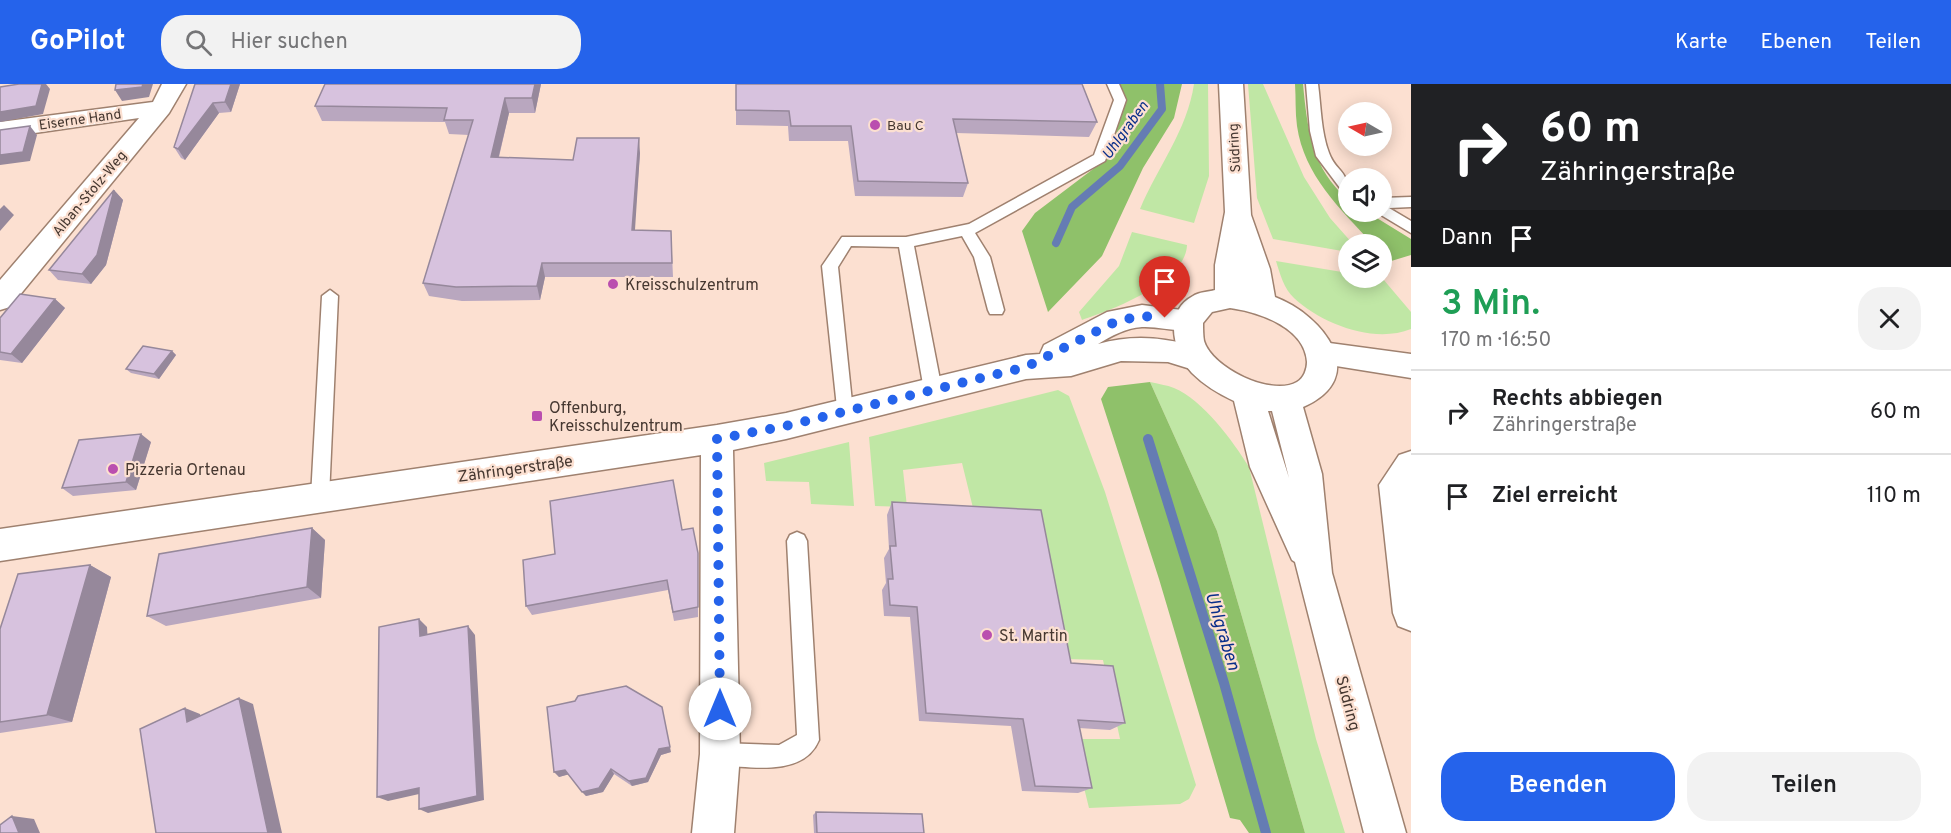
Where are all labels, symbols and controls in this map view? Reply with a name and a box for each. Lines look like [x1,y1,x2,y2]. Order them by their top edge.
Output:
search box [161,15,581,69]
text: GoPilot [30,24,125,60]
icon: search [182,26,215,59]
text: Hier suchen [230,29,348,56]
text: Karte [1675,29,1727,56]
text: Ebenen [1760,29,1832,56]
text: Teilen [1865,29,1921,56]
water label: Uhlgraben [1099,98,1154,164]
north arrow [1338,102,1392,156]
map controls [1338,102,1392,288]
text: 60 m [1540,104,1641,157]
street label: Eiserne Hand [38,106,123,135]
icon: right [1441,108,1519,186]
marker: Bau C [868,118,882,132]
place label: Bau C [887,118,924,135]
street label: Südring [1226,123,1245,173]
street label: Alban-Stolz-Weg [49,148,131,240]
text: Zähringerstraße [1540,156,1735,190]
button: sound [1338,168,1392,222]
icon: arrive [1505,222,1538,255]
text: Dann [1441,225,1493,252]
button: layers [1338,234,1392,288]
pin [1139,256,1190,318]
icon: arrive [1148,265,1181,298]
place label: Kreisschulzentrum [625,276,759,296]
marker: Kreisschulzentrum [606,277,620,291]
text: 3 Min. [1441,282,1540,328]
button: close [1858,287,1921,350]
text: 170 m · 16:50 [1441,328,1551,354]
text: Rechts abbiegen [1492,386,1663,413]
icon: right [1441,396,1474,429]
place label: Offenburg, Kreisschulzentrum [549,399,683,437]
text: 60 m [1870,399,1921,426]
marker: Offenburg, Kreisschulzentrum [530,409,544,423]
text: Zähringerstraße [1492,413,1637,439]
street label: Zähringerstraße [457,452,574,488]
place label: Pizzeria Ortenau [125,461,246,481]
marker: Pizzeria Ortenau [106,462,120,476]
icon: arrive [1441,480,1474,513]
text: Ziel erreicht [1492,483,1618,510]
text: 110 m [1867,483,1921,510]
water label: Uhlgraben [1199,589,1244,674]
place label: St. Martin [999,627,1068,647]
marker: St. Martin [980,628,994,642]
street label: Südring [1330,674,1364,733]
position arrow [688,677,752,741]
button: Beenden [1441,752,1675,821]
button: Teilen [1687,752,1921,821]

